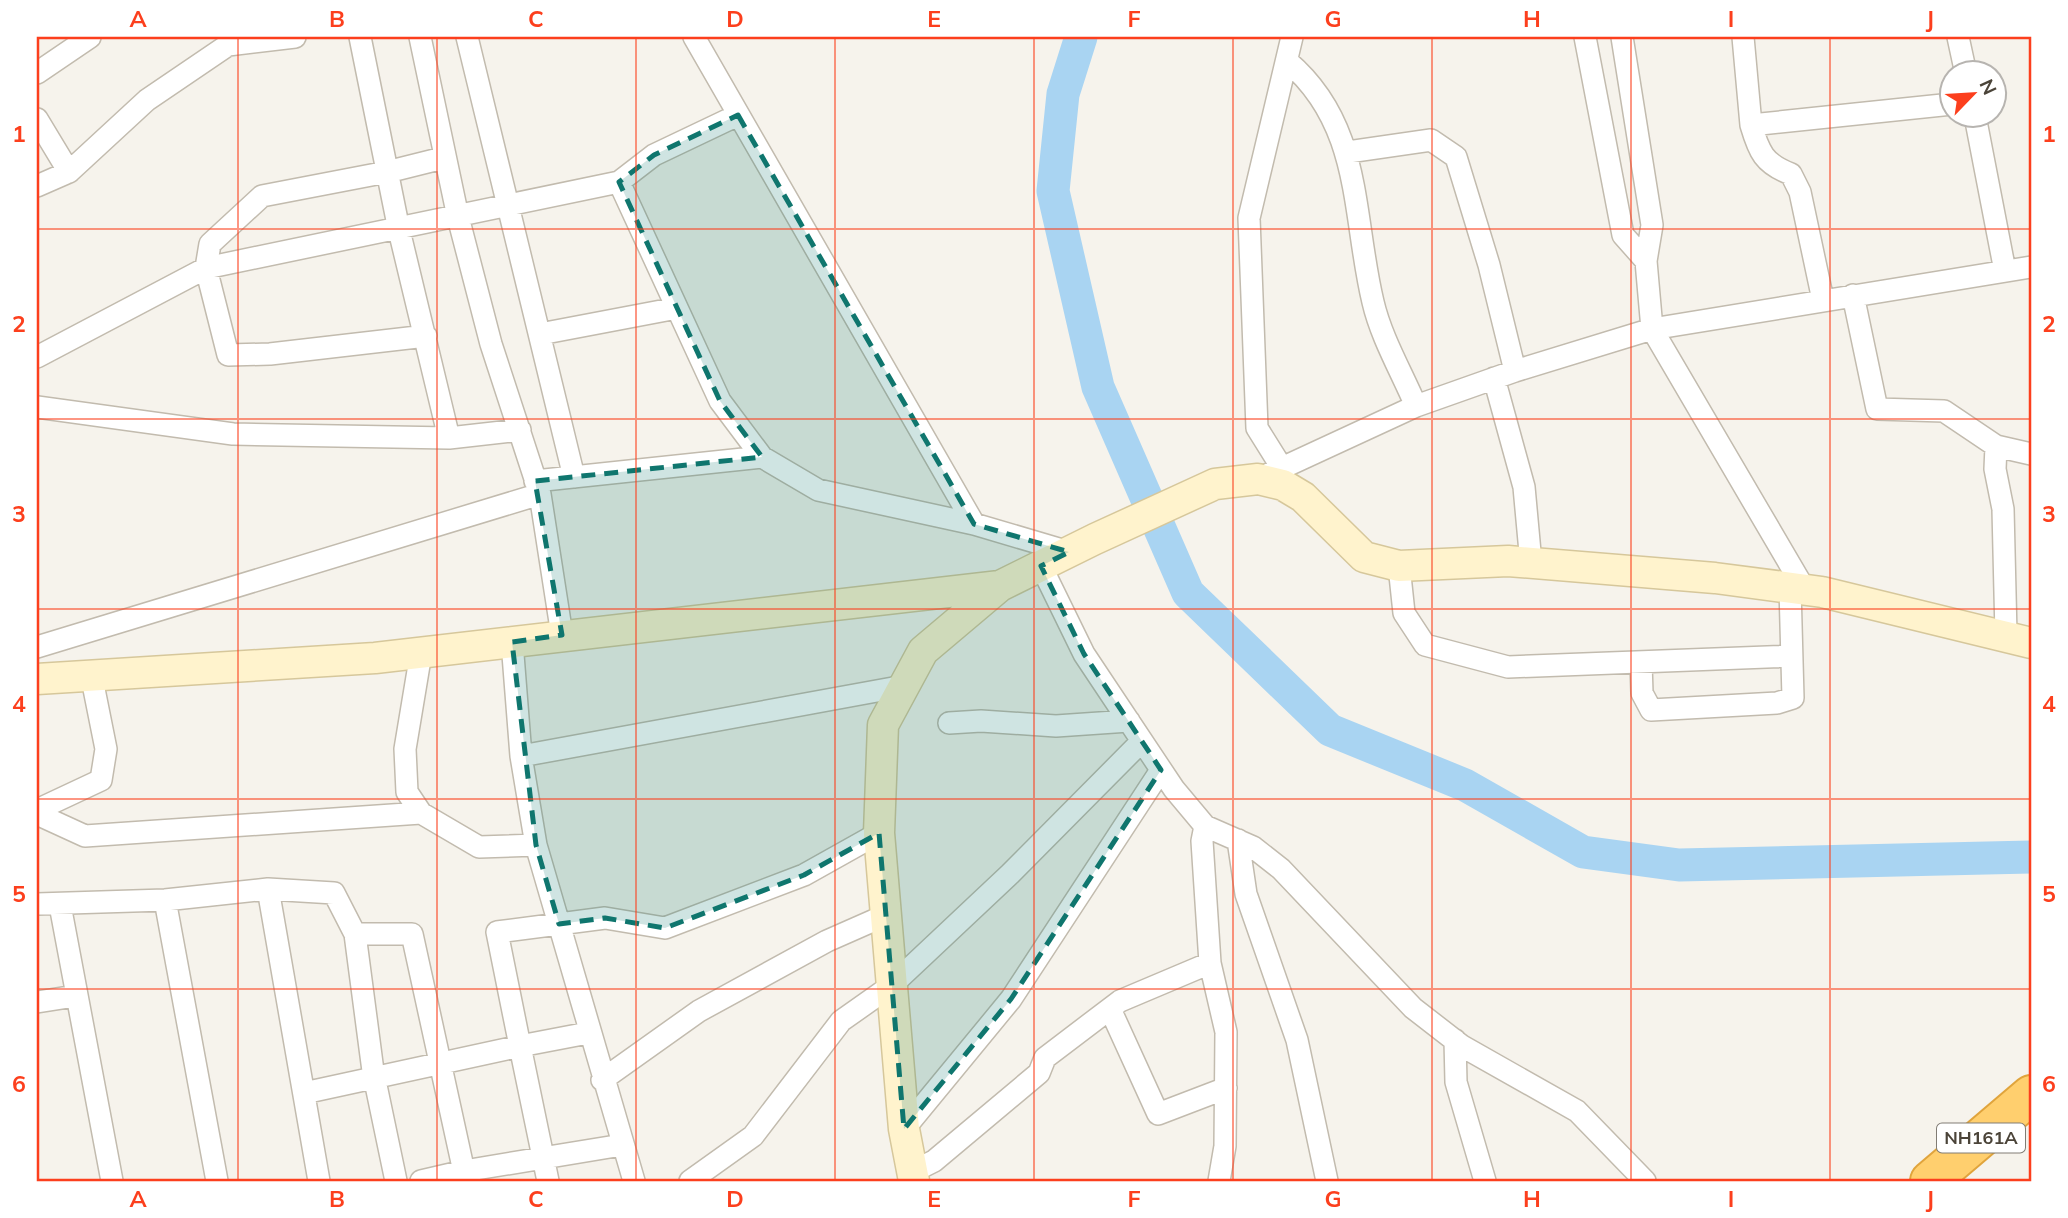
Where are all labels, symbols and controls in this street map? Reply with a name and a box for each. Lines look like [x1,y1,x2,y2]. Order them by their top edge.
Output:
text: A [129,4,147,33]
text: B [329,4,345,33]
text: C [528,4,544,33]
text: D [726,4,744,33]
text: E [927,4,941,33]
text: F [1127,4,1141,33]
text: G [1324,4,1342,33]
text: H [1523,4,1541,33]
text: I [1728,4,1734,33]
text: J [1926,4,1934,33]
north arrow [1938,60,2008,130]
text: N [1974,75,2002,98]
text: 1 [12,119,26,148]
text: 1 [2042,119,2056,148]
text: 2 [12,309,26,338]
text: 2 [2042,309,2056,338]
text: 3 [12,499,26,528]
text: 3 [2042,499,2056,528]
text: 4 [12,689,26,718]
text: 4 [2042,689,2056,718]
text: 5 [12,879,26,908]
text: 5 [2042,879,2056,908]
text: 6 [12,1069,26,1098]
text: 6 [2042,1069,2056,1098]
road number: NH161A [1937,1124,2025,1153]
text: A [129,1184,147,1213]
text: B [329,1184,345,1213]
text: C [528,1184,544,1213]
text: D [726,1184,744,1213]
text: E [927,1184,941,1213]
text: F [1127,1184,1141,1213]
text: G [1324,1184,1342,1213]
text: H [1523,1184,1541,1213]
text: I [1728,1184,1734,1213]
text: J [1926,1184,1934,1213]

